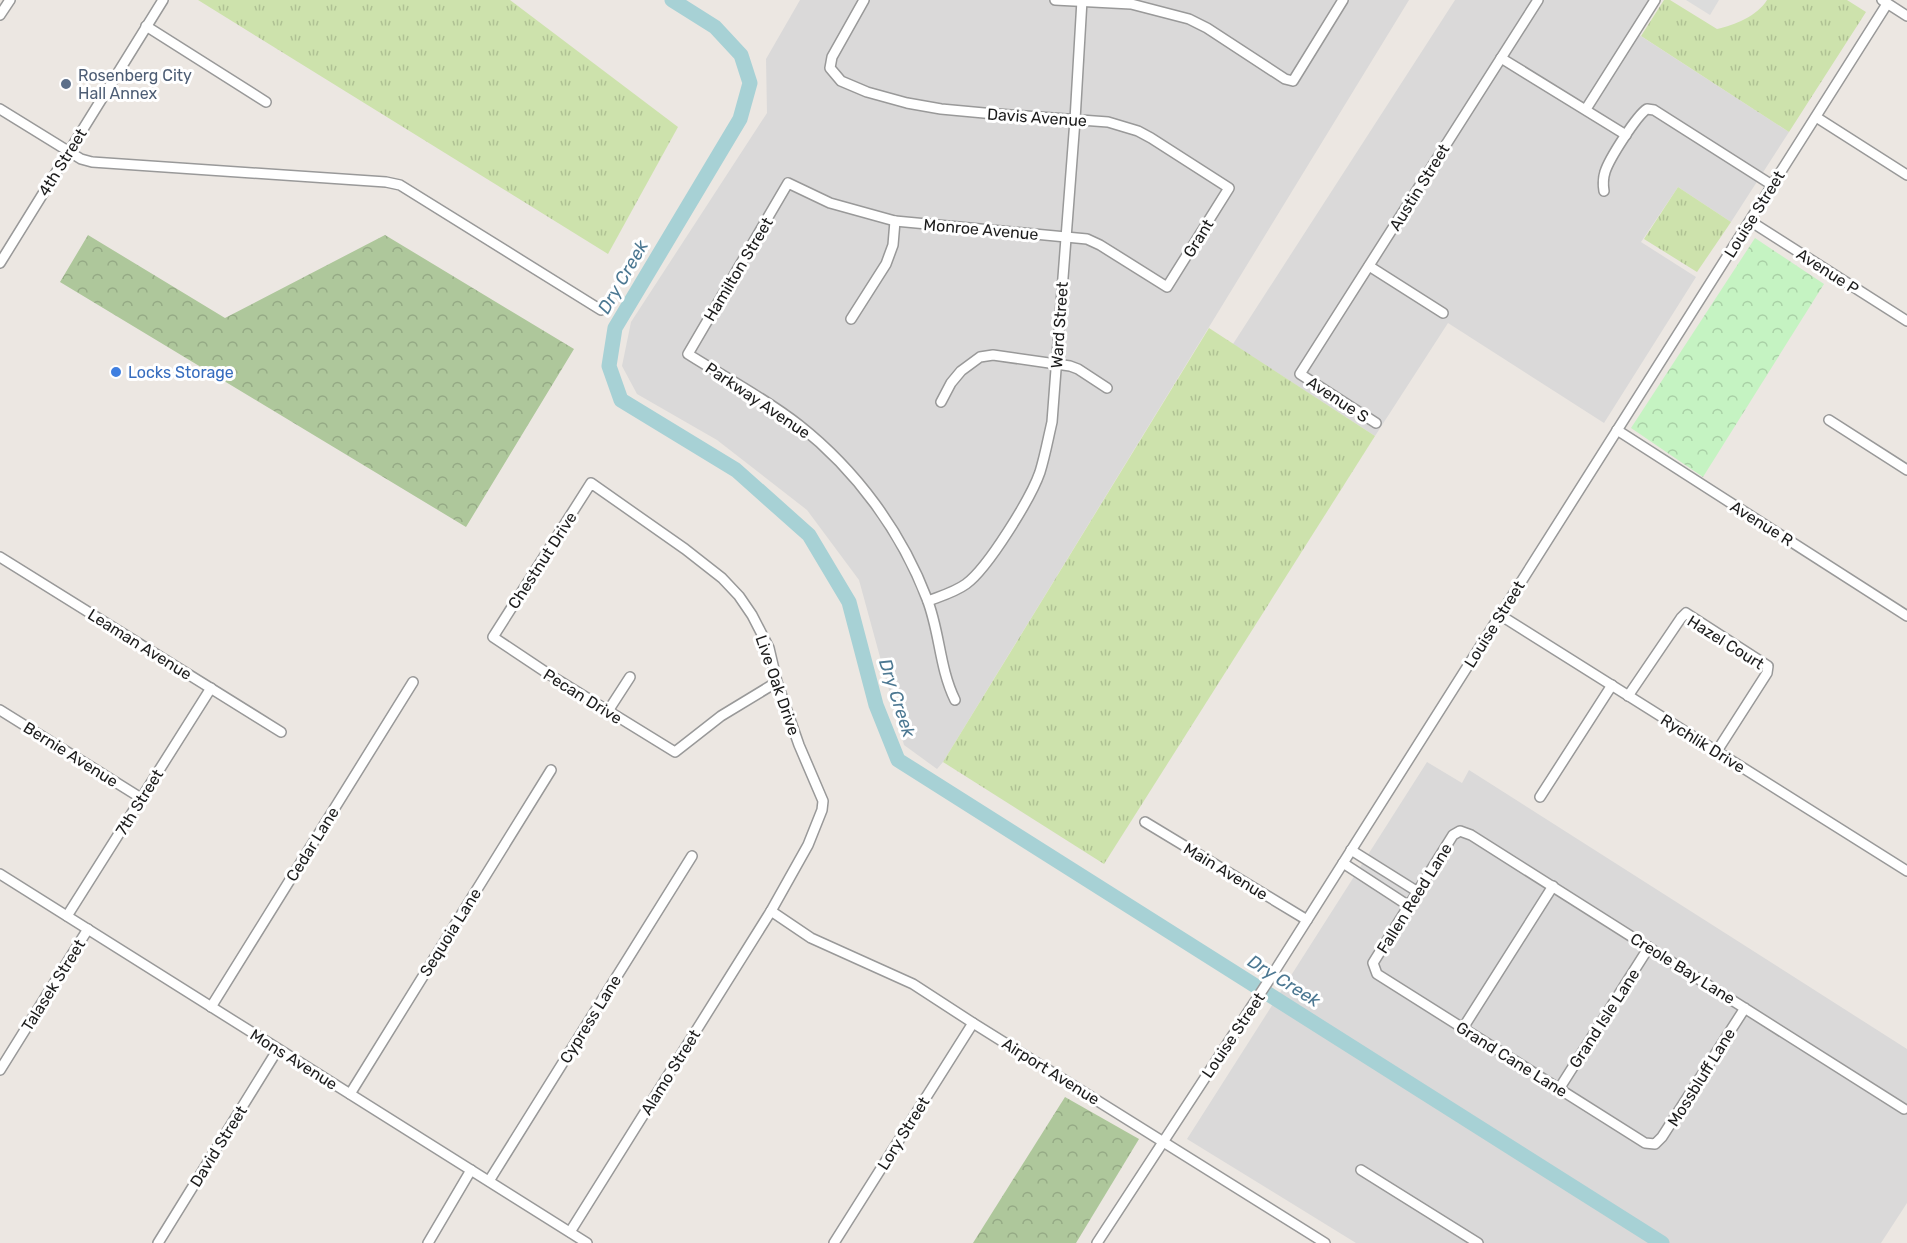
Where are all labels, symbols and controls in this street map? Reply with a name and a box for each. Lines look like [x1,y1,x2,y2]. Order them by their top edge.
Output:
place label: Rosenberg City Hall Annex [78,66,192,103]
marker: Rosenberg City Hall Annex [59,77,73,91]
street label: Davis Avenue [986,105,1088,130]
street label: 4th Street [34,125,91,200]
street label: Austin Street [1385,141,1454,234]
street label: Louise Street [1720,167,1789,261]
street label: Hamilton Street [700,214,777,325]
street label: Monroe Avenue [923,215,1039,244]
street label: Grant [1179,216,1217,261]
water label: Dry Creek [593,236,653,318]
street label: Avenue P [1793,244,1862,299]
street label: Ward Street [1047,281,1072,369]
street label: Parkway Avenue [702,358,814,443]
place label: Locks Storage [128,363,234,382]
marker: Locks Storage [109,365,123,379]
street label: Avenue S [1303,372,1372,426]
street label: Avenue R [1727,497,1797,550]
street label: Chestnut Drive [504,508,581,612]
street label: Louise Street [1460,577,1529,671]
street label: Leaman Avenue [84,605,195,684]
street label: Hazel Court [1684,611,1768,673]
street label: Live Oak Drive [752,633,804,738]
water label: Dry Creek [874,656,920,741]
street label: Pecan Drive [540,665,626,728]
street label: Rychlik Drive [1657,710,1748,777]
street label: Bernie Avenue [20,718,122,791]
street label: 7th Street [112,766,167,839]
street label: Cedar Lane [282,804,343,885]
street label: Main Avenue [1180,839,1271,904]
street label: Fallen Reed Lane [1373,840,1456,957]
street label: Sequoia Lane [416,885,485,980]
street label: Creole Bay Lane [1627,929,1739,1008]
street label: Talasek Street [18,936,89,1035]
water label: Dry Creek [1244,950,1325,1012]
street label: Grand Isle Lane [1565,965,1644,1072]
street label: Cypress Lane [556,972,625,1067]
street label: Louise Street [1198,989,1269,1082]
street label: Grand Cane Lane [1453,1018,1571,1101]
street label: Mons Avenue [247,1025,341,1094]
street label: Mossbluff Lane [1664,1025,1739,1130]
street label: Alamo Street [637,1026,704,1118]
street label: Airport Avenue [999,1034,1103,1109]
street label: Lory Street [873,1093,933,1173]
street label: David Street [186,1102,251,1190]

